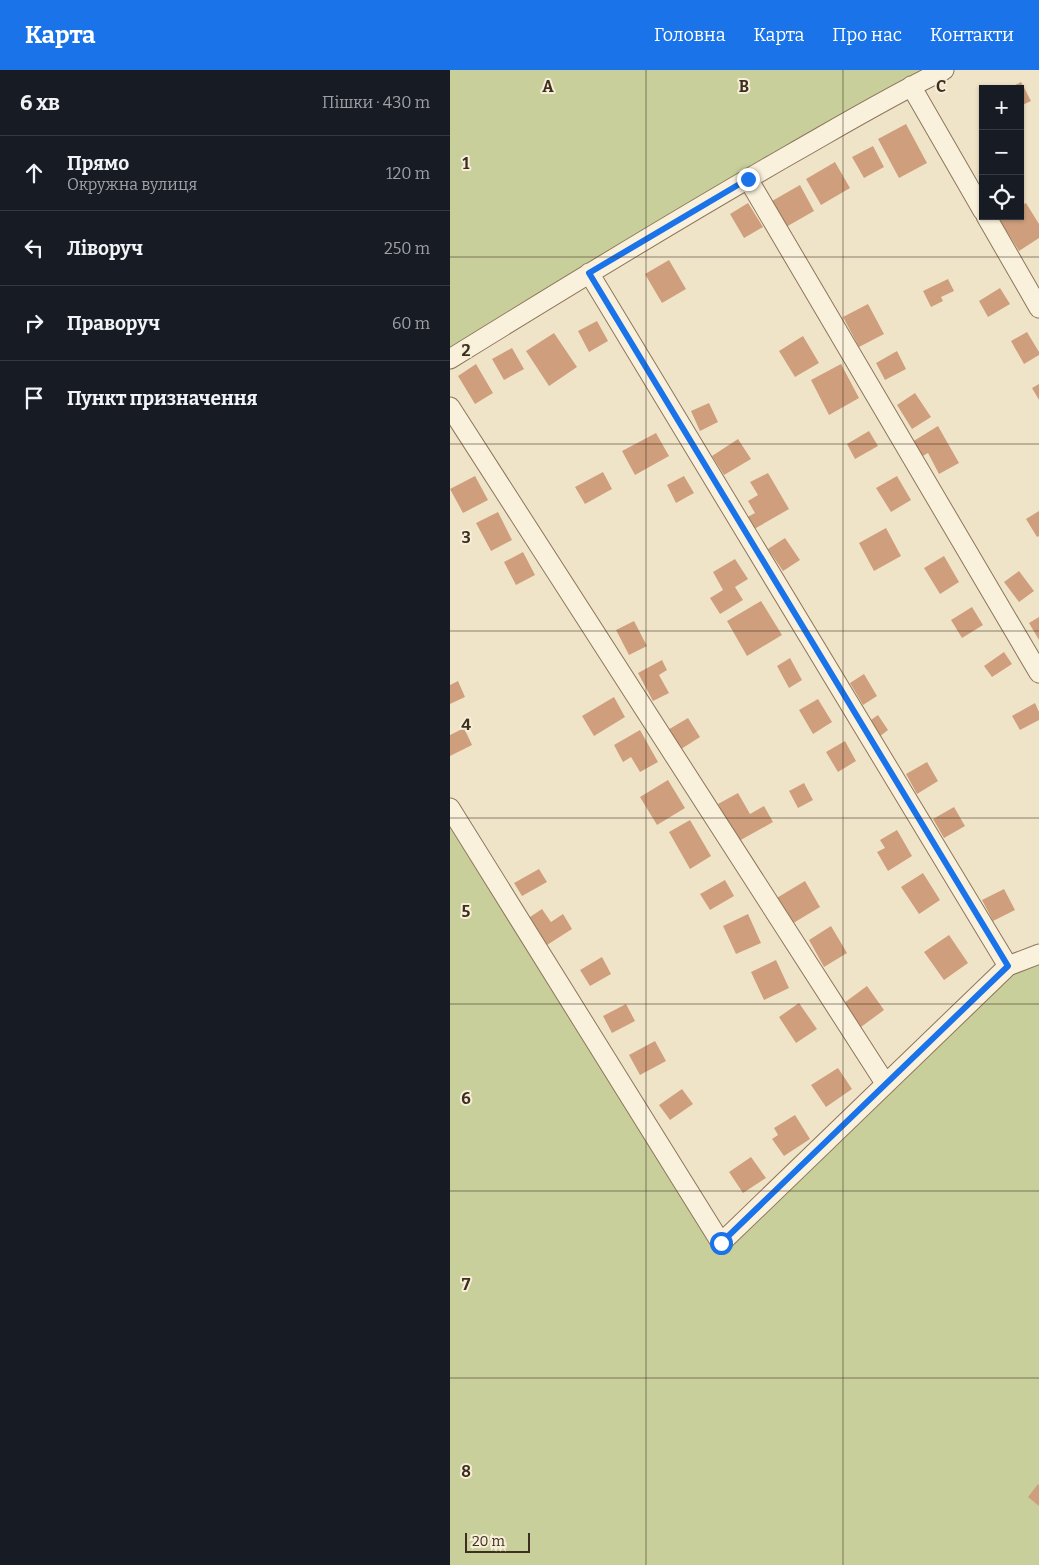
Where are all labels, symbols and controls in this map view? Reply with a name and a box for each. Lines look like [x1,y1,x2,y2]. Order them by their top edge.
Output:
text: Карта [25,21,95,49]
text: Головна [654,24,726,46]
text: Карта [754,24,804,46]
text: Про нас [832,24,902,46]
text: Контакти [930,24,1014,46]
text: A [542,77,554,96]
text: B [739,77,749,96]
text: C [936,77,946,96]
map controls [979,85,1024,220]
button: + [979,85,1024,130]
text: 6 хв [20,90,60,116]
text: Пішки · 430 m [322,93,430,112]
button: − [979,130,1024,175]
text: Прямо [67,152,129,175]
text: 1 [463,154,470,173]
icon: ahead [20,159,48,187]
text: 120 m [386,164,430,183]
route end [737,168,760,191]
text: Окружна вулиця [67,175,197,194]
button: locate [979,175,1024,220]
icon: left [20,234,48,262]
text: Ліворуч [67,237,143,260]
text: 250 m [384,239,430,258]
icon: right [20,309,48,337]
text: Праворуч [67,312,160,335]
text: 60 m [392,314,430,333]
text: 2 [461,341,471,360]
icon: arrive [20,384,48,412]
text: Пункт призначення [67,387,258,410]
text: 3 [461,528,471,547]
text: 4 [461,715,471,734]
text: 5 [462,902,471,921]
text: 6 [461,1089,471,1108]
route start [710,1232,733,1255]
text: 7 [462,1275,471,1294]
text: 8 [461,1462,471,1481]
scale bar [465,1530,530,1553]
text: 20 m [472,1533,505,1550]

